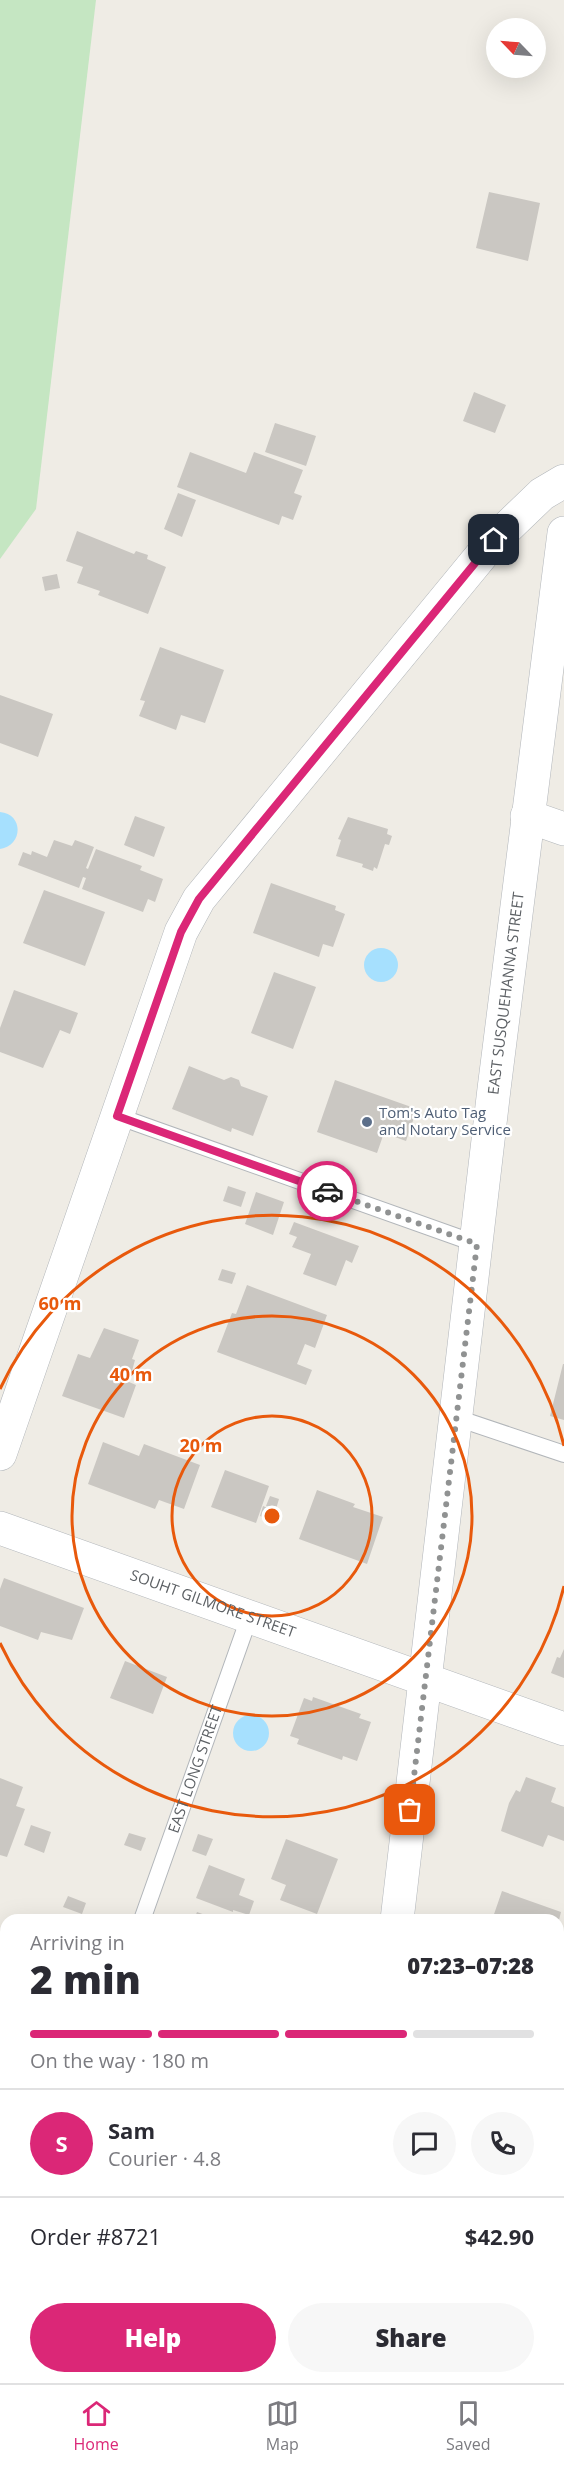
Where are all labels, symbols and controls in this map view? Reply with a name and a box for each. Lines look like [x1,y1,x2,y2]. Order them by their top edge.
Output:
north arrow [486,18,546,78]
map controls [486,18,546,78]
pin [468,514,519,565]
icon: home [477,523,510,556]
street label: EAST SUSQUEHANNA STREET [482,890,528,1096]
place label: Tom's Auto Tag and Notary Service [379,1102,511,1139]
marker: Tom's Auto Tag and Notary Service [360,1115,374,1129]
courier [297,1161,357,1221]
icon: car [311,1175,344,1208]
text: 60 m [39,1291,81,1315]
text: 40 m [110,1362,152,1386]
text: 20 m [180,1433,222,1457]
centre of rings [262,1506,282,1526]
street label: SOUHT GILMORE STREET [128,1564,299,1642]
street label: EAST LONG STREET [163,1701,227,1836]
pin [384,1784,435,1835]
icon: bag [393,1793,426,1826]
text: Arriving in [30,1929,125,1956]
text: 07:23–07:28 [407,1950,534,1980]
text: 2 min [30,1952,141,2005]
text: On the way · 180 m [30,2047,209,2074]
button: chat [393,2112,456,2175]
button: phone [471,2112,534,2175]
text: Sam [108,2115,155,2145]
text: S [55,2128,68,2158]
text: Courier · 4.8 [108,2145,221,2172]
text: Order #8721 [30,2221,161,2251]
text: $42.90 [465,2221,534,2251]
button: Help [30,2303,276,2372]
button: Share [288,2303,534,2372]
tab: Home [74,2397,119,2455]
tab: Map [266,2397,299,2455]
tab: Saved [446,2397,490,2455]

